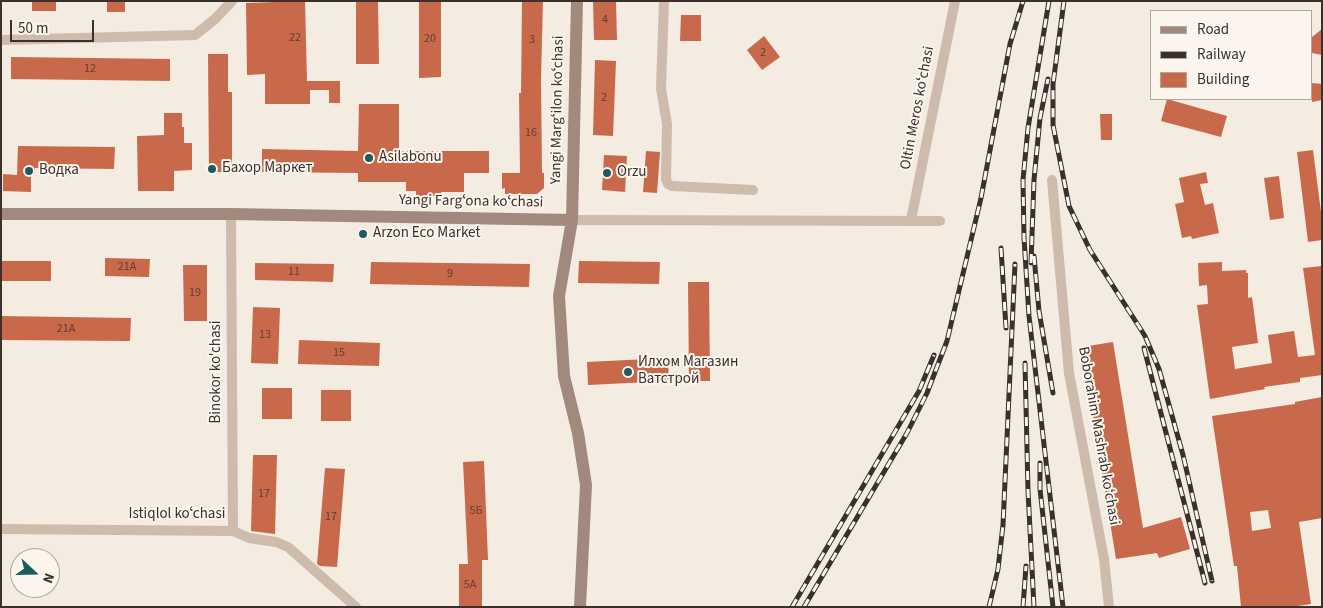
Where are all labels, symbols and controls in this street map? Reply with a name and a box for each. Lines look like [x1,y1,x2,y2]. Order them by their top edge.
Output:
scale bar [12,10,96,42]
legend [1150,10,1313,100]
house number: 4 [602,13,608,27]
text: 50 m [18,18,48,39]
text: Road [1197,19,1229,40]
house number: 22 [289,31,301,45]
house number: 20 [424,32,436,46]
house number: 3 [529,33,535,47]
street label: Yangi Margʻilon koʻchasi [548,35,568,185]
text: Railway [1197,44,1246,65]
street label: Oltin Meros koʻchasi [897,45,939,171]
house number: 2 [760,46,766,60]
house number: 12 [84,62,96,76]
text: Building [1197,69,1249,90]
house number: 2 [601,91,607,105]
house number: 16 [525,126,537,140]
place label: Asilabonu [379,149,442,167]
marker: Asilabonu [363,152,375,164]
place label: Бахор Маркет [222,160,312,178]
place label: Водка [39,162,79,180]
marker: Бахор Маркет [206,163,218,175]
place label: Orzu [617,164,646,182]
marker: Водка [23,165,35,177]
marker: Orzu [601,167,613,179]
street label: Yangi Fargʻona koʻchasi [399,192,543,212]
place label: Arzon Eco Market [373,225,480,243]
marker: Arzon Eco Market [357,228,369,240]
house number: 21А [118,260,136,274]
house number: 11 [288,265,300,279]
house number: 9 [447,267,453,281]
house number: 19 [189,286,201,300]
street label: Binokor ko'chasi [208,320,226,424]
house number: 21А [57,322,75,336]
house number: 13 [259,328,271,342]
street label: Boborahim Mashrab koʻchasi [1073,345,1123,527]
house number: 15 [333,346,345,360]
place label: Илхом Магазин Ватстрой [638,354,738,389]
marker: Илхом Магазин Ватстрой [622,366,634,378]
house number: 17 [258,487,270,501]
house number: 5Б [470,504,482,518]
street label: Istiqlol koʻchasi [129,506,225,524]
house number: 17 [325,510,337,524]
north arrow [10,548,60,598]
text: N [37,570,59,586]
house number: 5А [464,578,476,592]

